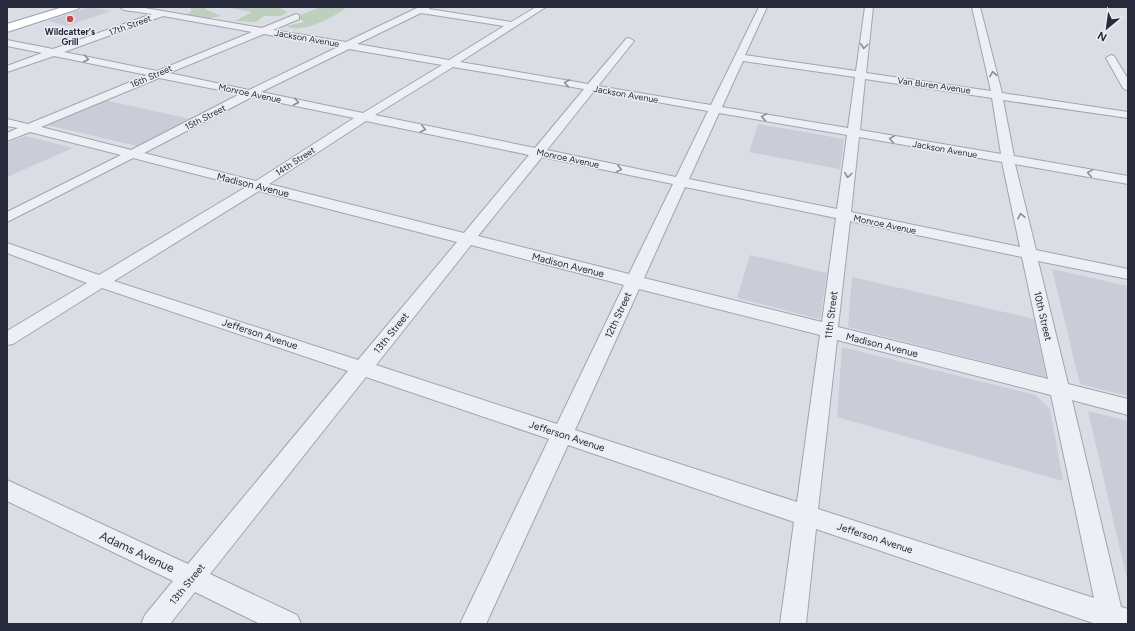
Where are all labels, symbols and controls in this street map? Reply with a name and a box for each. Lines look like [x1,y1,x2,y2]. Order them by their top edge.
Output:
north arrow [1087,8,1127,48]
street label: 17th Street [107,12,153,38]
marker: Wildcatter's Grill [65,14,75,24]
place label: Wildcatter's Grill [45,26,96,47]
street label: Jackson Avenue [274,27,340,49]
text: N [1096,29,1109,44]
one-way arrow [860,43,869,49]
one-way arrow [83,54,89,63]
street label: 16th Street [128,62,174,90]
one-way arrow [989,71,997,77]
street label: Van Buren Avenue [897,74,971,96]
one-way arrow [564,80,570,88]
street label: Monroe Avenue [218,81,282,105]
street label: Jackson Avenue [593,83,659,105]
one-way arrow [293,98,299,106]
street label: 15th Street [183,102,228,132]
one-way arrow [761,114,767,122]
one-way arrow [420,124,426,132]
one-way arrow [889,136,896,144]
street label: Jackson Avenue [912,138,978,160]
street label: 14th Street [273,144,317,178]
street label: Monroe Avenue [536,146,600,170]
one-way arrow [616,164,622,172]
street label: Madison Avenue [215,170,291,200]
one-way arrow [1086,170,1093,178]
one-way arrow [844,172,853,178]
street label: Monroe Avenue [853,212,917,236]
one-way arrow [1017,212,1025,219]
street label: Madison Avenue [530,250,606,280]
street label: 12th Street [602,290,634,340]
street label: 11th Street [822,290,840,340]
street label: 10th Street [1031,290,1055,342]
street label: 13th Street [370,310,412,356]
street label: Jefferson Avenue [220,316,300,353]
street label: Madison Avenue [844,330,920,360]
street label: Jefferson Avenue [527,418,607,455]
street label: Jefferson Avenue [835,520,915,557]
street label: Adams Avenue [98,529,177,576]
street label: 13th Street [166,561,208,607]

